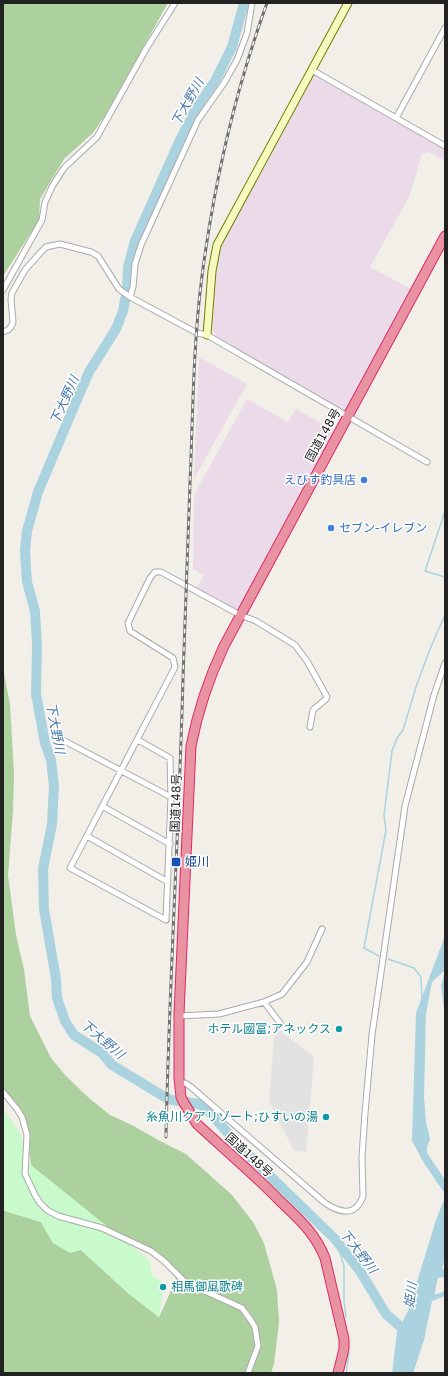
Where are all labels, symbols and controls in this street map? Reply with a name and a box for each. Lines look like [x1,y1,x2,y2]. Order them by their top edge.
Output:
water label: 下大野川 [168,74,208,129]
water label: 下大野川 [47,372,83,427]
street label: 国道148号 [303,406,343,464]
place label: えびす釣具店 [284,473,356,487]
marker: えびす釣具店 [359,475,369,485]
place label: セブン-イレブン [339,521,427,535]
marker: セブン-イレブン [326,523,336,533]
water label: 下大野川 [43,701,68,757]
street label: 国道148号 [168,773,184,833]
place label: 姫川 [185,855,209,869]
marker: 姫川 [170,856,182,868]
water label: 下大野川 [78,1017,129,1063]
place label: ホテル國富;アネックス [207,1022,331,1036]
marker: ホテル國富;アネックス [334,1024,344,1034]
place label: 糸魚川クアリゾート;ひすいの湯 [146,1110,318,1124]
marker: 糸魚川クアリゾート;ひすいの湯 [321,1112,331,1122]
street label: 国道148号 [222,1130,276,1180]
water label: 下大野川 [337,1226,382,1278]
water label: 姫川 [401,1279,420,1309]
place label: 相馬御風歌碑 [171,1280,243,1294]
marker: 相馬御風歌碑 [158,1282,168,1292]

